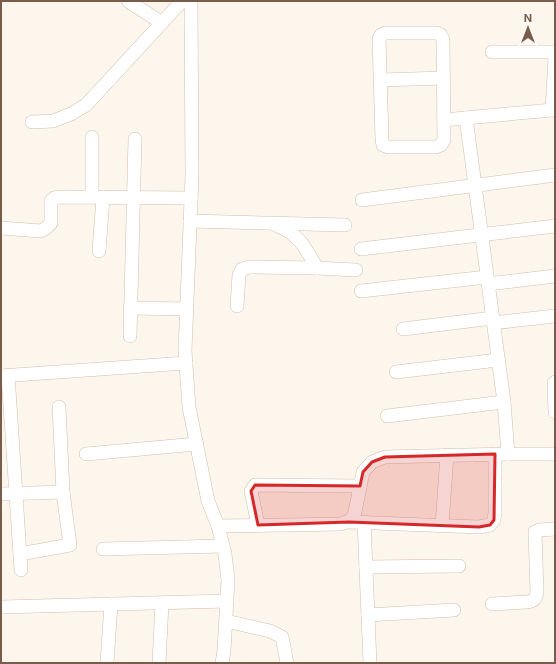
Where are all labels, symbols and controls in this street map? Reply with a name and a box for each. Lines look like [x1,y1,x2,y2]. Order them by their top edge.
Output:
north arrow [508,8,548,48]
text: N [524,11,532,25]

